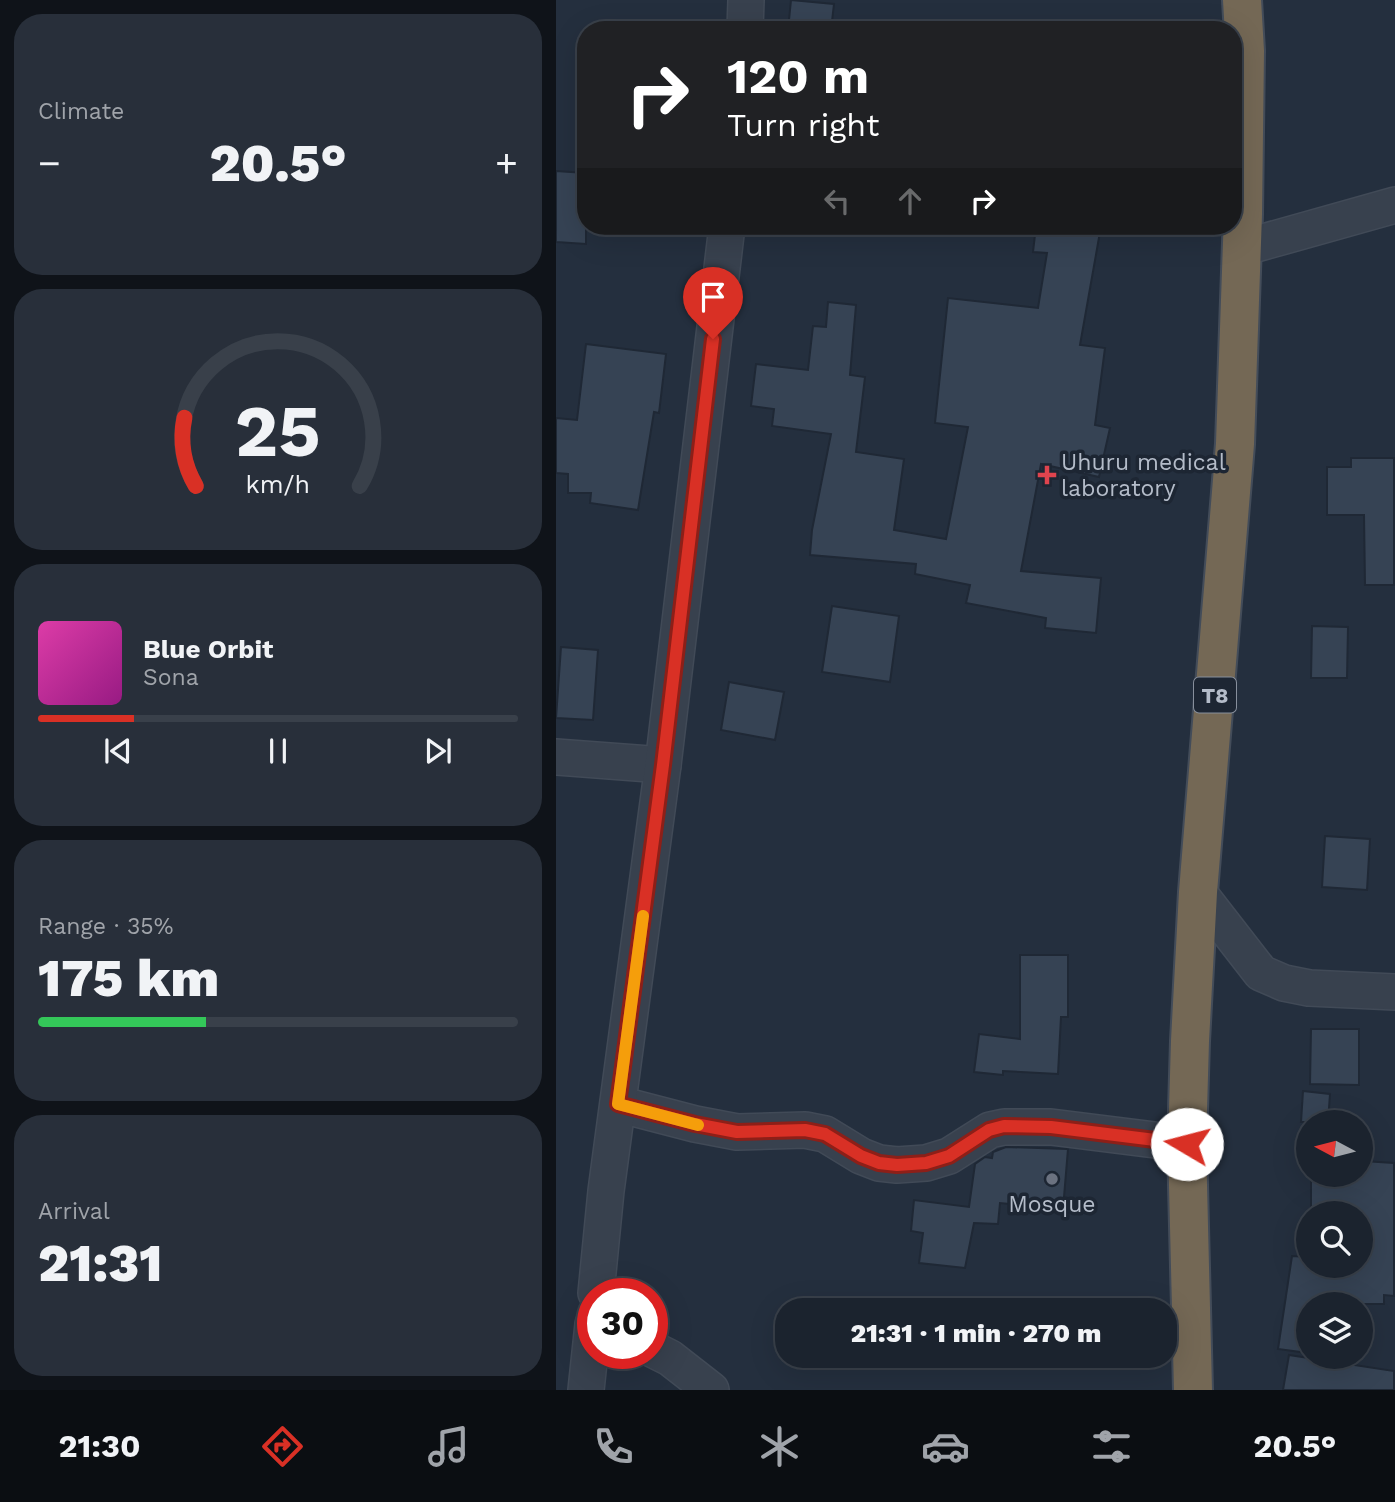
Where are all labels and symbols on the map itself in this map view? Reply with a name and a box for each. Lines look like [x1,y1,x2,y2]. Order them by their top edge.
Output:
pin [683,267,743,339]
place label: Uhuru medical laboratory [1061,449,1226,502]
marker: Uhuru medical laboratory [1039,467,1055,483]
road number: T8 [1194,678,1236,712]
position arrow [1150,1107,1224,1181]
north arrow [1296,1110,1373,1186]
marker: Mosque [1044,1171,1060,1187]
place label: Mosque [1008,1191,1096,1218]
speed limit sign: 30 [577,1278,668,1369]

